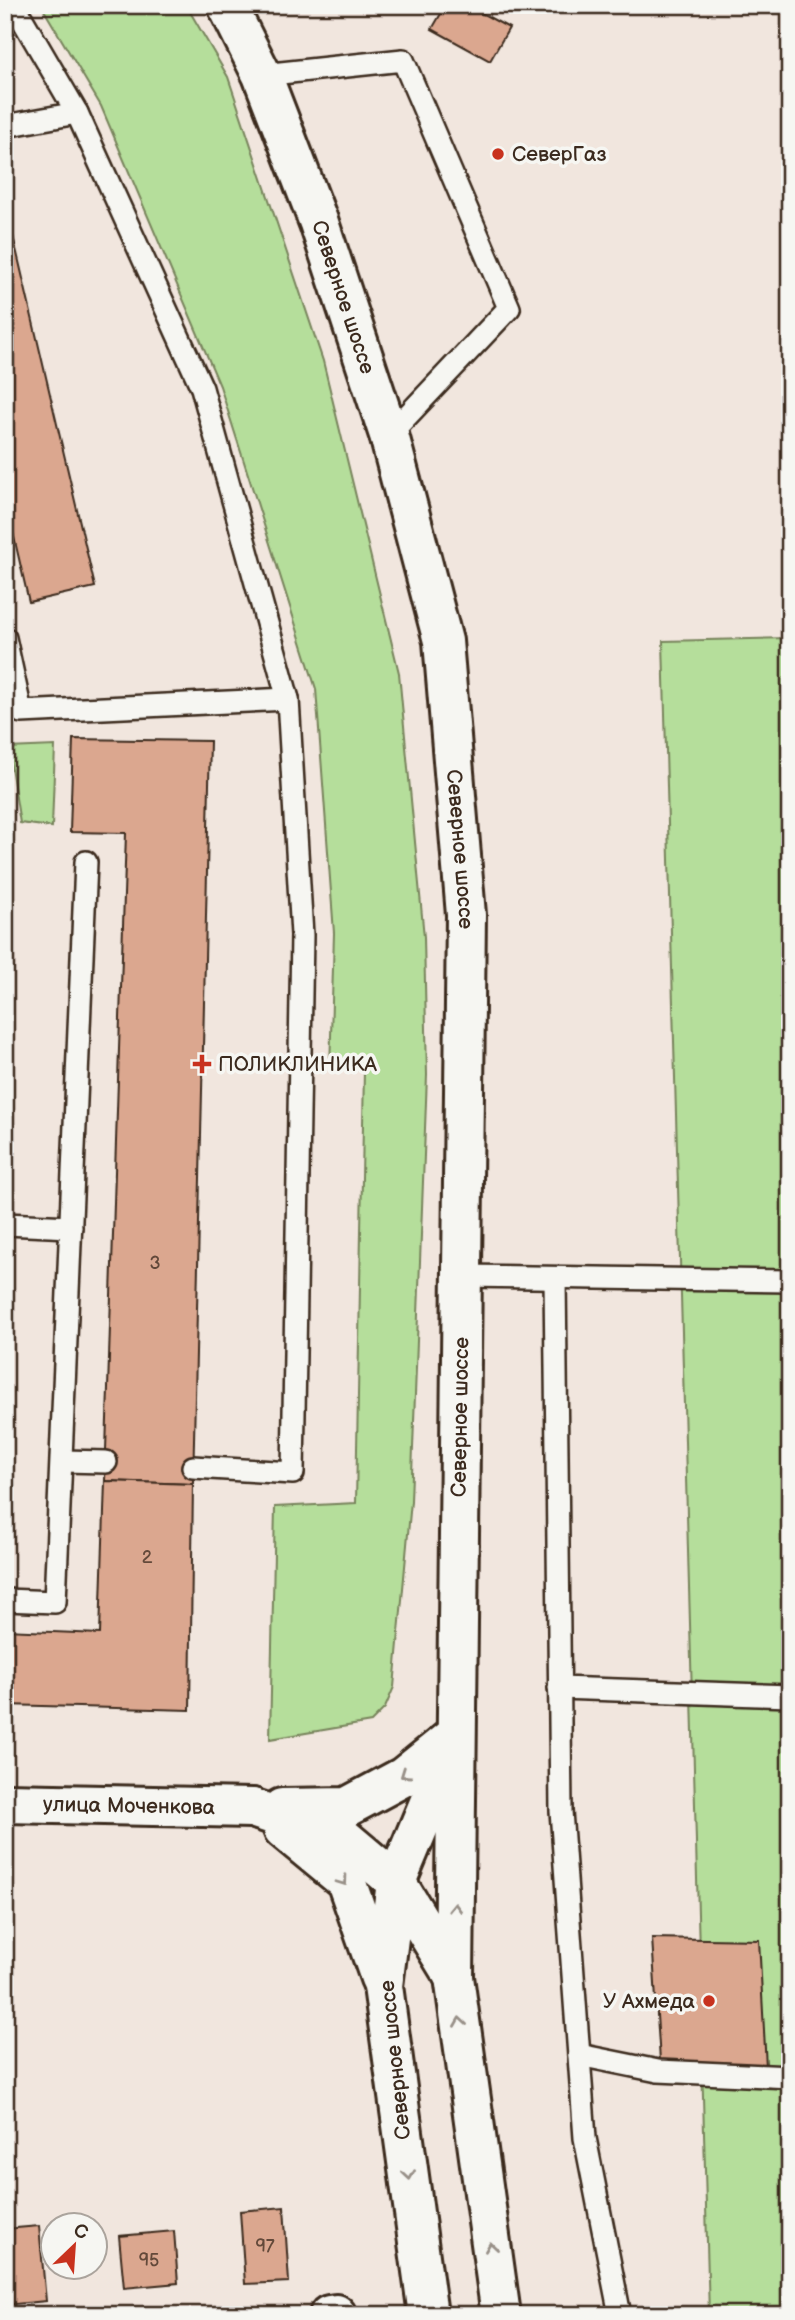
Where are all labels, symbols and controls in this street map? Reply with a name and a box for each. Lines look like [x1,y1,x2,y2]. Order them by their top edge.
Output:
place label: СеверГаз [512,142,607,167]
marker: СеверГаз [490,146,506,162]
street label: Северное шоссе [306,217,380,378]
street label: Северное шоссе [441,768,478,929]
place label: ПОЛИКЛИНИКА [218,1052,377,1077]
marker: ПОЛИКЛИНИКА [192,1054,212,1074]
house number: 3 [149,1253,161,1274]
street label: Северное шоссе [447,1336,474,1497]
house number: 2 [142,1547,153,1568]
one-way arrow [400,1766,413,1778]
street label: улица Моченкова [43,1792,216,1820]
one-way arrow [335,1873,347,1886]
one-way arrow [448,1903,463,1914]
street label: Северное шоссе [375,1979,416,2141]
place label: У Ахмеда [603,1989,696,2014]
marker: У Ахмеда [701,1993,717,2009]
one-way arrow [453,2016,468,2028]
one-way arrow [401,2169,416,2181]
north arrow [38,2212,108,2282]
text: С [70,2219,91,2245]
house number: 97 [255,2236,275,2257]
one-way arrow [484,2241,499,2253]
house number: 95 [139,2250,159,2271]

